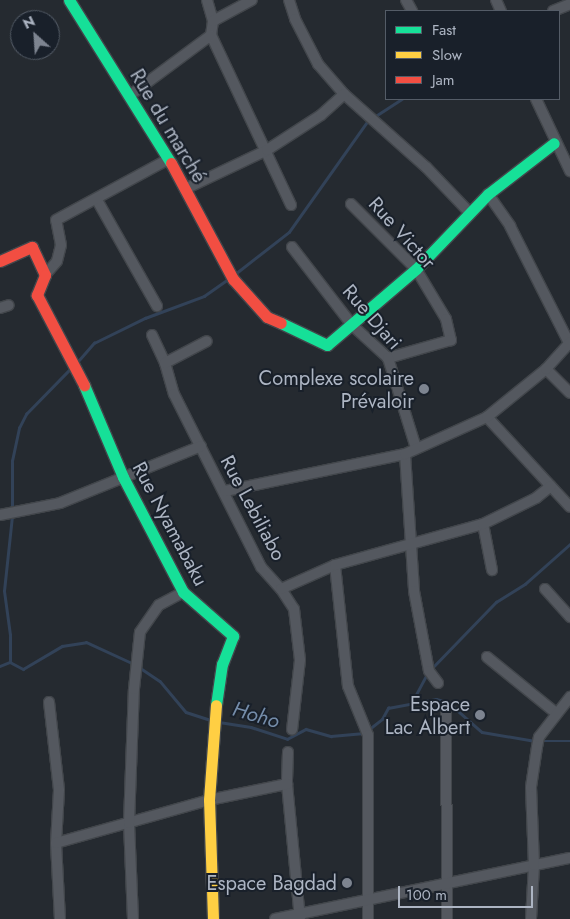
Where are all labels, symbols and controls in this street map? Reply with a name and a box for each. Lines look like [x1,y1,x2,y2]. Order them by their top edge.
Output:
north arrow [10,10,60,60]
legend [385,10,560,100]
text: N [19,11,38,34]
text: Fast [432,19,456,41]
text: Slow [432,44,462,66]
street label: Rue du marché [125,65,211,187]
text: Jam [432,69,455,91]
street label: Rue Victor [363,192,441,274]
street label: Rue Djari [337,280,407,354]
place label: Complexe scolaire Prévaloir [259,366,414,413]
marker: Complexe scolaire Prévaloir [418,383,430,395]
street label: Rue Lebiliabo [215,451,291,565]
street label: Rue Nyamabaku [127,458,213,590]
place label: Espace Lac Albert [385,692,470,739]
water label: Hoho [230,696,282,734]
marker: Espace Lac Albert [474,709,486,721]
place label: Espace Bagdad [206,871,337,895]
scale bar [400,876,535,908]
marker: Espace Bagdad [341,877,353,889]
text: 100 m [406,884,447,906]

